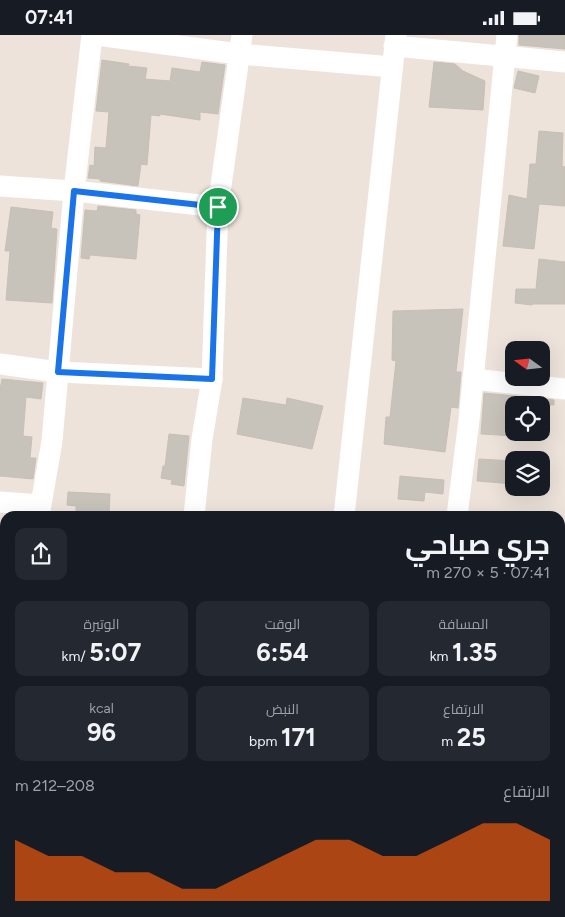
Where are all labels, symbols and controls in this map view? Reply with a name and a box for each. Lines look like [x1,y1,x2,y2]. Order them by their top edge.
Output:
text: 07:41 [25,6,74,29]
pin [197,186,239,228]
icon: arrive [204,193,232,221]
north arrow [505,341,550,386]
map controls [505,341,550,496]
button: locate [505,396,550,441]
button: layers [505,451,550,496]
text: جري صباحي [405,527,550,561]
button: share [15,528,67,580]
text: 07:41 · 5 × 270 m [426,563,550,582]
text: الوتيرة [84,616,119,633]
text: الوقت [265,616,300,633]
text: المسافة [439,616,488,633]
text: 5:07 [89,637,141,667]
text: 6:54 [256,637,309,667]
text: 1.35 [452,637,497,667]
text: /km [62,648,89,665]
text: km [430,648,452,665]
text: kcal [89,700,114,717]
text: النبض [266,701,299,718]
text: الارتفاع [443,701,484,718]
text: 96 [87,717,116,747]
text: 171 [281,722,316,752]
text: 25 [457,722,486,752]
text: bpm [249,733,281,750]
text: m [441,733,457,750]
text: 208–212 m [15,776,95,795]
text: الارتفاع [503,782,550,801]

